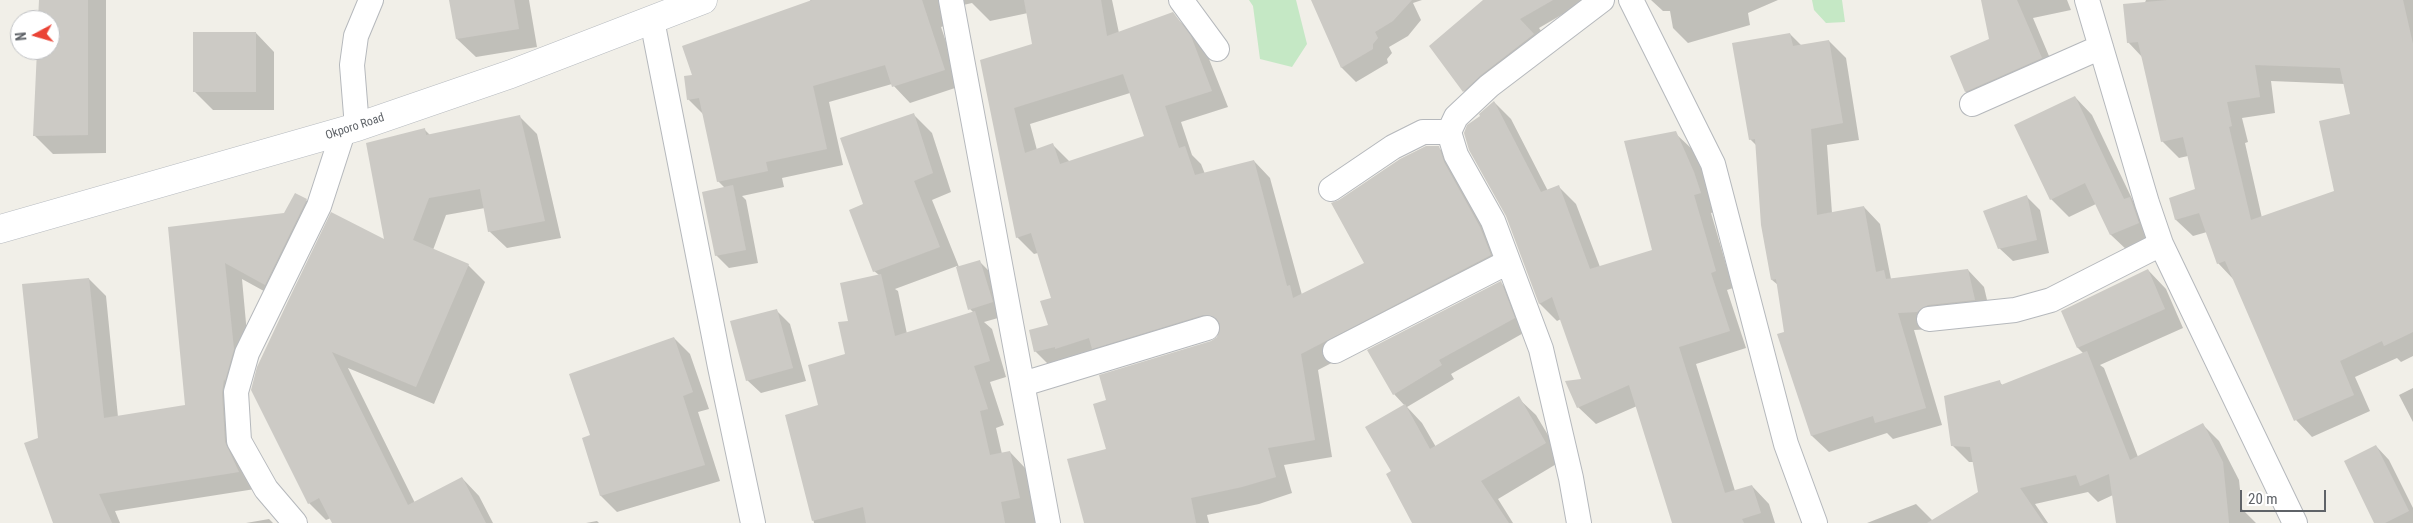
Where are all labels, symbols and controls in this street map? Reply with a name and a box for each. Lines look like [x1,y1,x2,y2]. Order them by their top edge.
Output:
north arrow [10,10,60,60]
text: N [13,31,29,42]
street label: Okporo Road [324,111,386,143]
scale bar [2243,480,2329,512]
text: 20 m [2248,490,2278,508]

